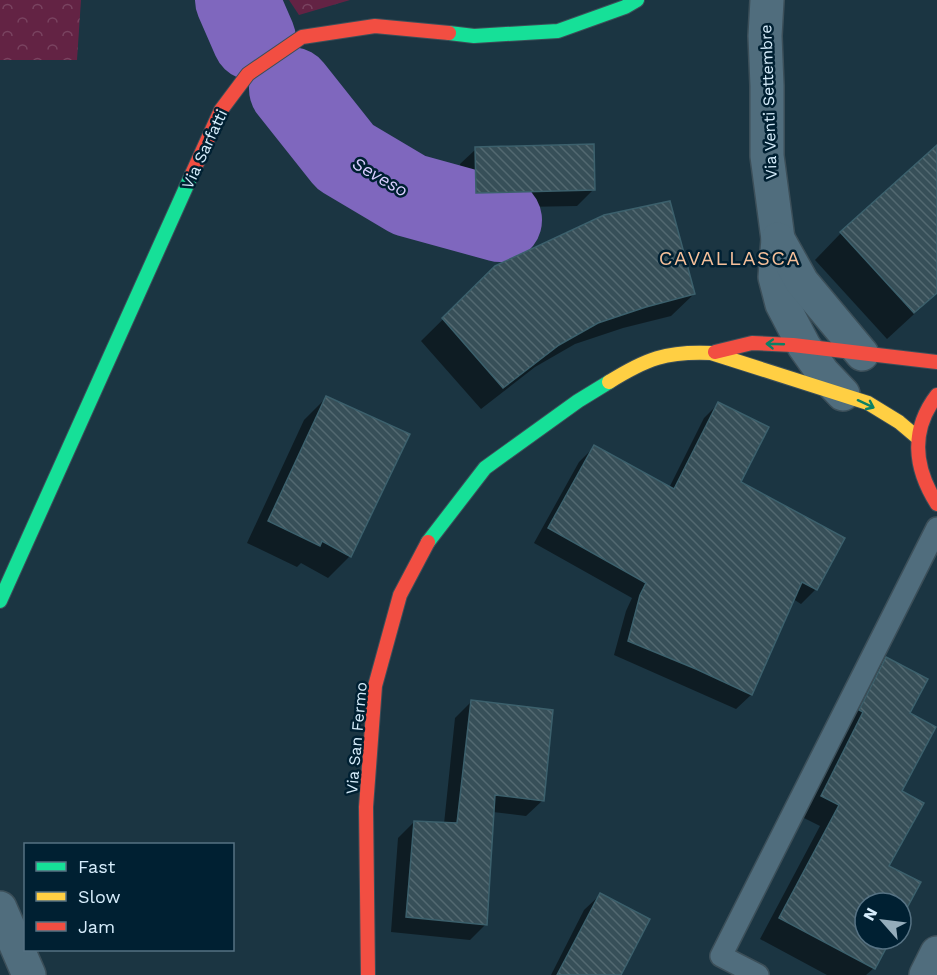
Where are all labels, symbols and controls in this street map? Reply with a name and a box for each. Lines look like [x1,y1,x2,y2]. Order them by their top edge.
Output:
street label: Via Venti Settembre [756,24,781,180]
street label: Via Sarfatti [178,106,231,192]
water label: Seveso [349,152,412,201]
district label: CAVALLASCA [659,246,801,270]
one-way arrow [765,338,785,350]
one-way arrow [857,398,875,410]
street label: Via San Fermo [342,681,371,795]
legend [24,843,234,951]
text: Fast [78,856,116,877]
text: Slow [78,886,121,907]
north arrow [853,891,913,951]
text: N [859,904,881,924]
text: Jam [78,916,115,937]

